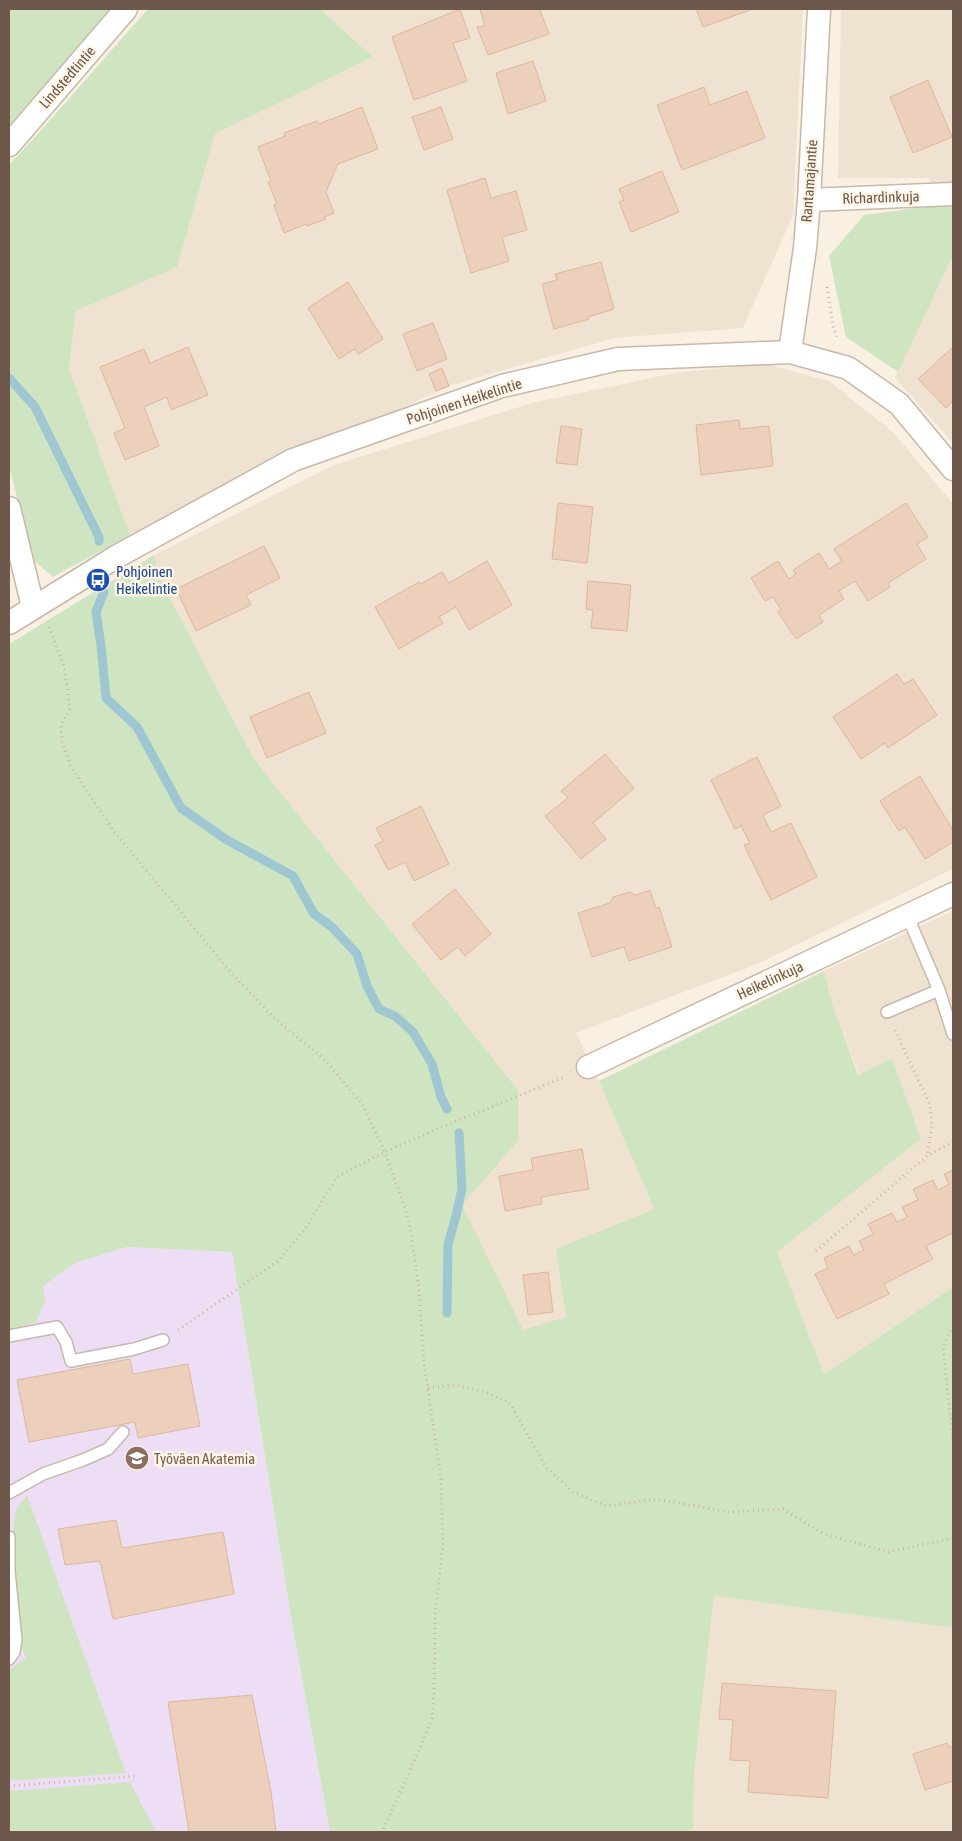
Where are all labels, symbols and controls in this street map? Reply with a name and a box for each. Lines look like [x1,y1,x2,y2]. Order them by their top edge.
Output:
street label: Lindstedtintie [35,42,99,111]
street label: Rantamajantie [798,139,820,223]
street label: Richardinkuja [842,187,920,207]
street label: Pohjoinen Heikelintie [404,374,524,428]
place label: Pohjoinen Heikelintie [116,563,178,597]
bus stop icon: Pohjoinen Heikelintie [85,567,111,593]
street label: Heikelinkuja [734,957,806,1003]
school or university icon: Työväen Akatemia [124,1445,150,1471]
place label: Työväen Akatemia [154,1450,255,1467]

